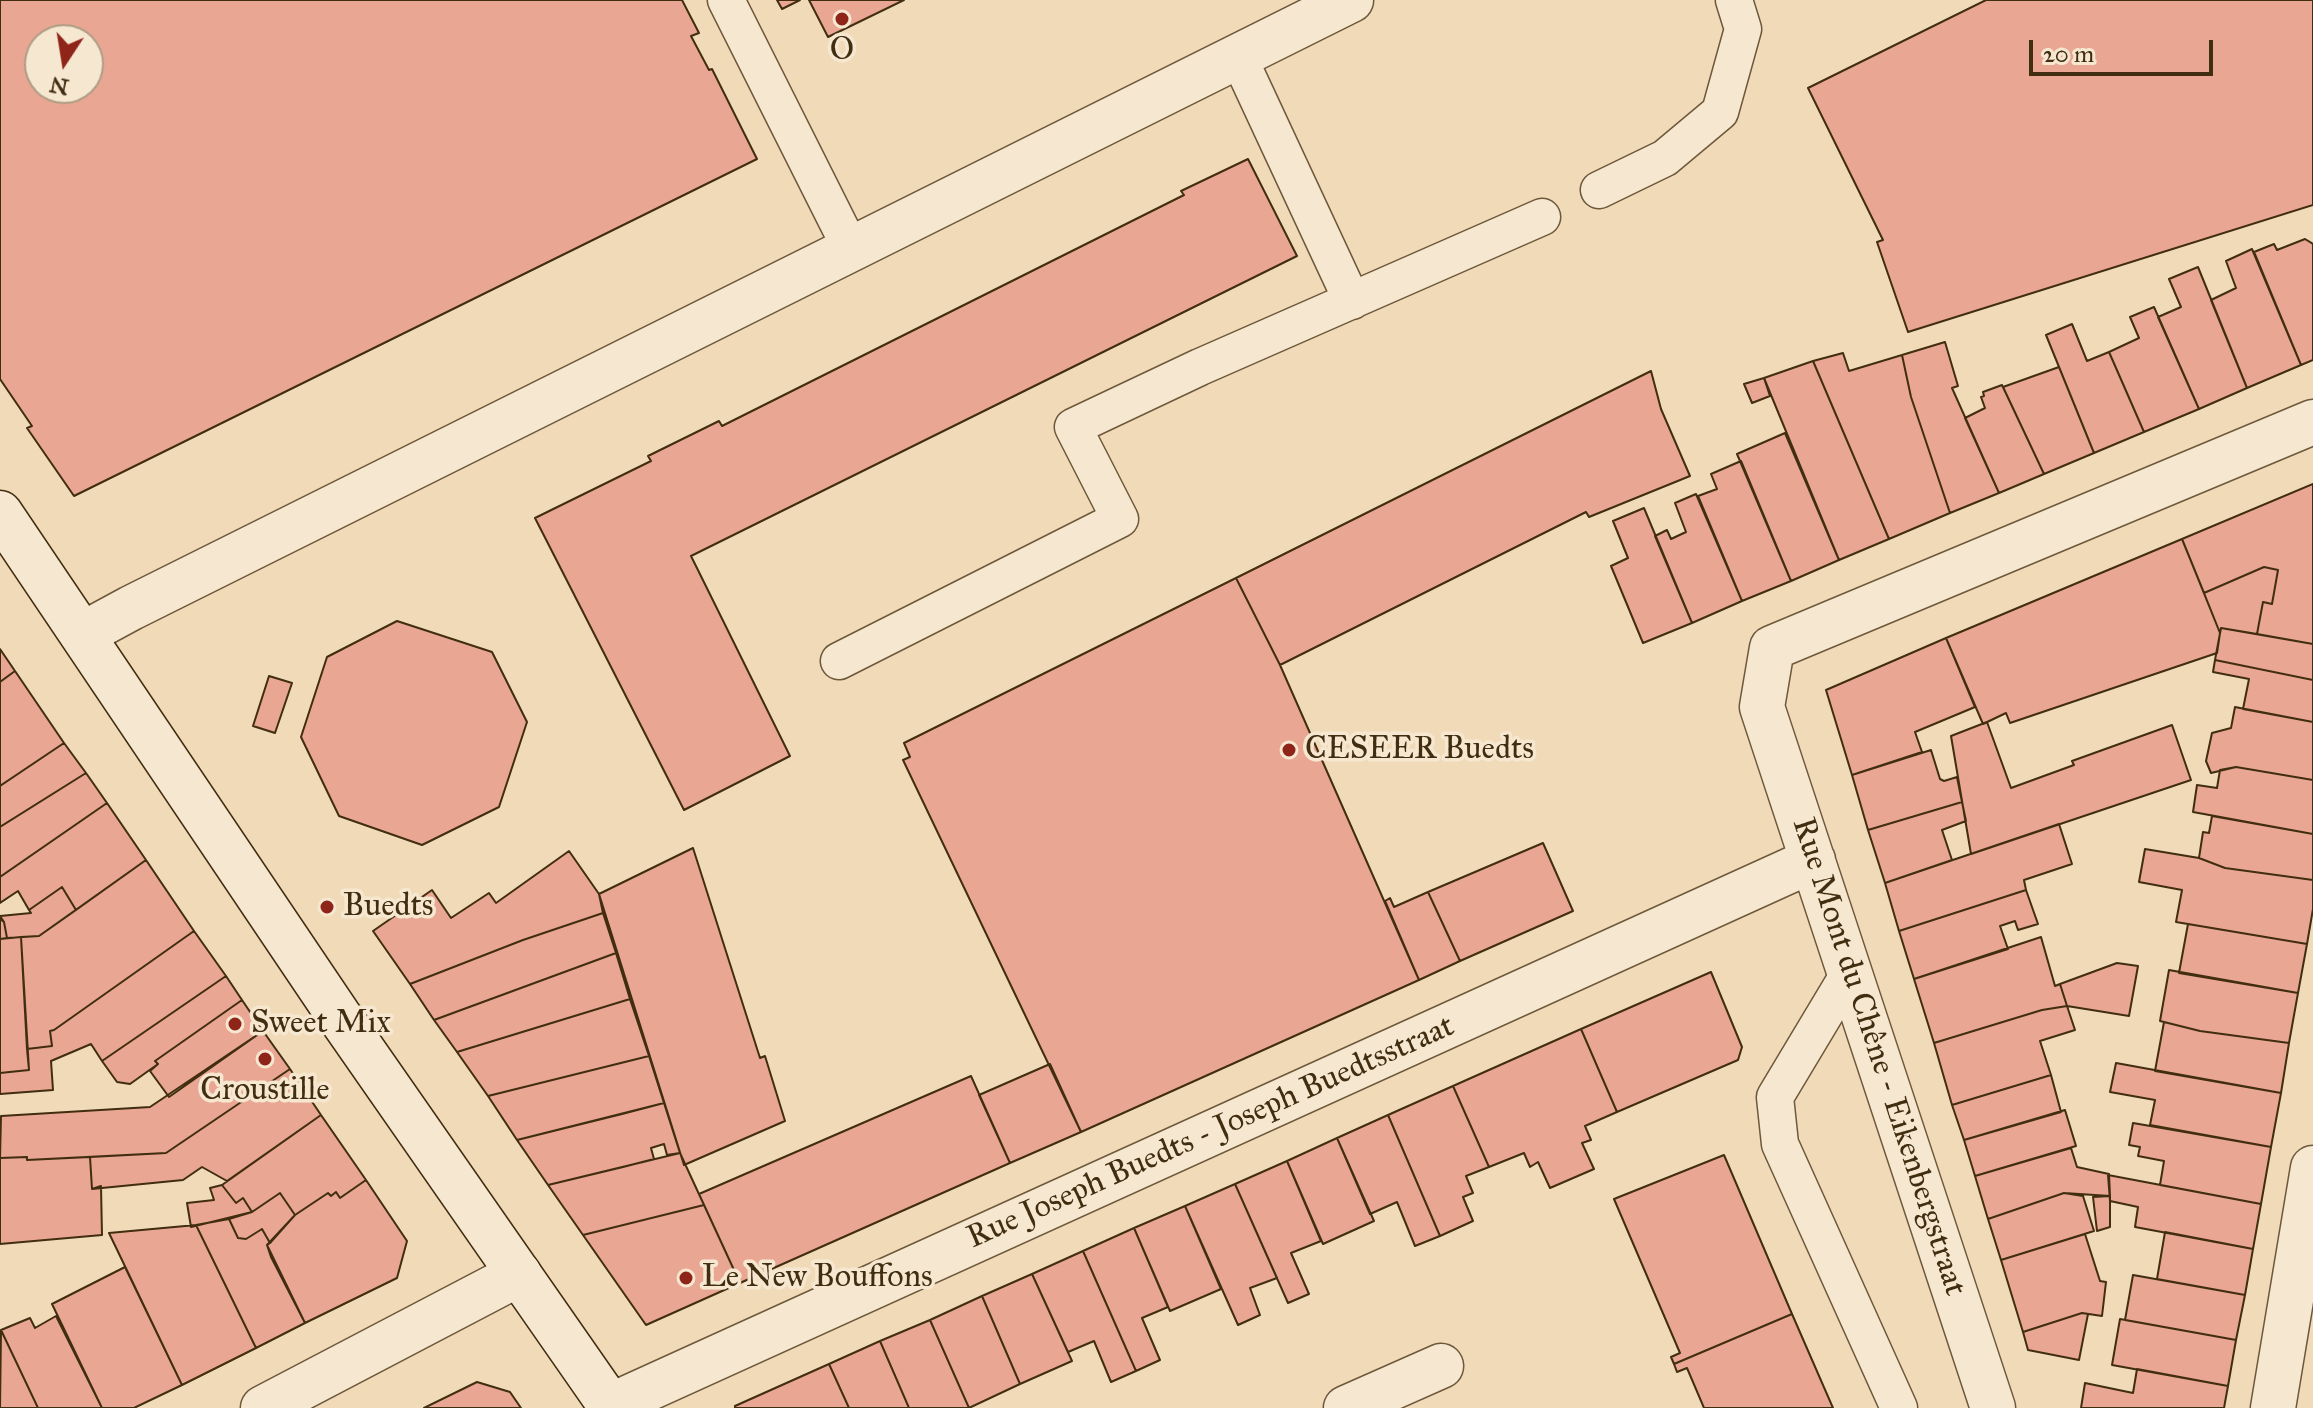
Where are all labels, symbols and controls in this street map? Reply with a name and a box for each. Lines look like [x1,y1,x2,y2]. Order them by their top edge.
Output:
marker: O [833,10,851,28]
north arrow [24,24,104,104]
scale bar [2033,24,2217,74]
place label: O [830,32,854,70]
text: 20 m [2043,39,2094,69]
text: N [47,71,71,101]
place label: CESEER Buedts [1305,731,1534,769]
marker: CESEER Buedts [1280,741,1298,759]
street label: Rue Mont du Chêne - Eikenbergstraat [1782,813,1974,1301]
place label: Buedts [343,888,434,926]
marker: Buedts [318,898,336,916]
place label: Sweet Mix [251,1005,391,1043]
street label: Rue Joseph Buedts - Joseph Buedtsstraat [962,1008,1460,1258]
marker: Sweet Mix [226,1015,244,1033]
marker: Croustille [256,1050,274,1068]
place label: Croustille [200,1072,330,1110]
place label: Le New Bouffons [702,1259,933,1297]
marker: Le New Bouffons [677,1269,695,1287]

